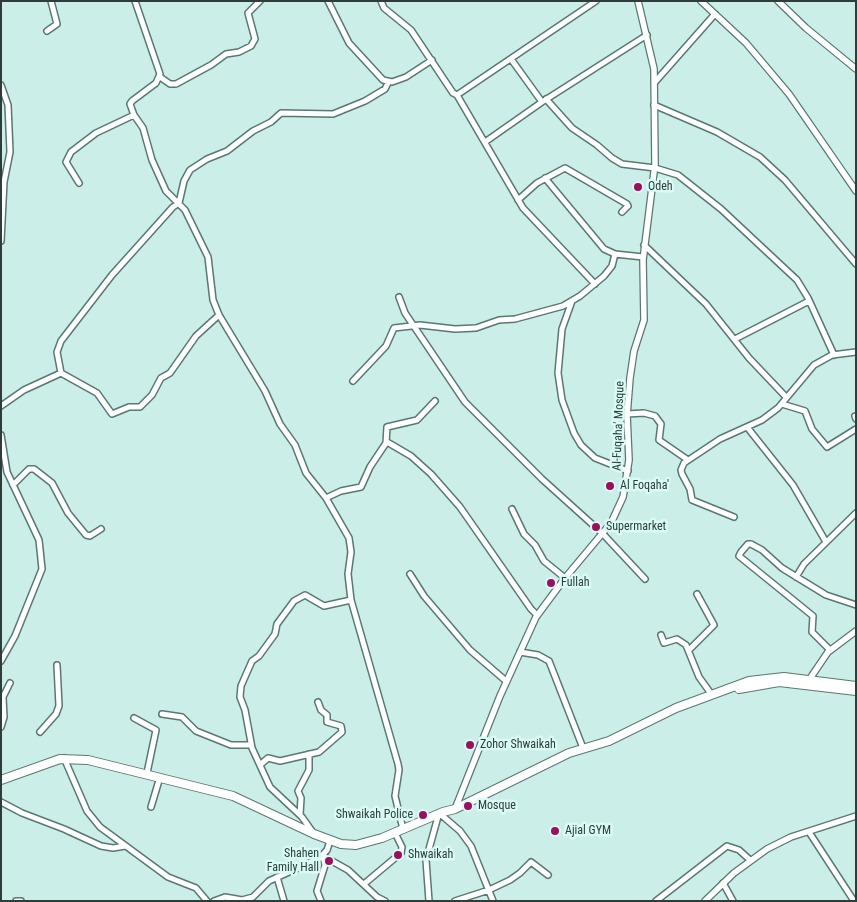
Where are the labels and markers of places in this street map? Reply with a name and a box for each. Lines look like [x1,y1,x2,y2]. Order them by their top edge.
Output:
place label: Odeh [648,180,673,194]
marker: Odeh [632,181,644,193]
place label: Al Foqaha' [620,479,669,493]
marker: Al Foqaha' [604,480,616,492]
place label: Supermarket [606,520,666,534]
marker: Supermarket [590,521,602,533]
place label: Fullah [561,576,589,590]
marker: Fullah [545,577,557,589]
place label: Zohor Shwaikah [480,738,556,752]
marker: Zohor Shwaikah [464,739,476,751]
place label: Mosque [478,799,516,813]
marker: Mosque [462,800,474,812]
place label: Shwaikah Police [336,808,413,822]
marker: Shwaikah Police [417,809,429,821]
place label: Ajial GYM [565,824,611,838]
marker: Ajial GYM [549,825,561,837]
place label: Shahen Family Hall [267,847,319,875]
place label: Shwaikah [408,848,453,862]
marker: Shwaikah [392,849,404,861]
marker: Shahen Family Hall [323,855,335,867]

